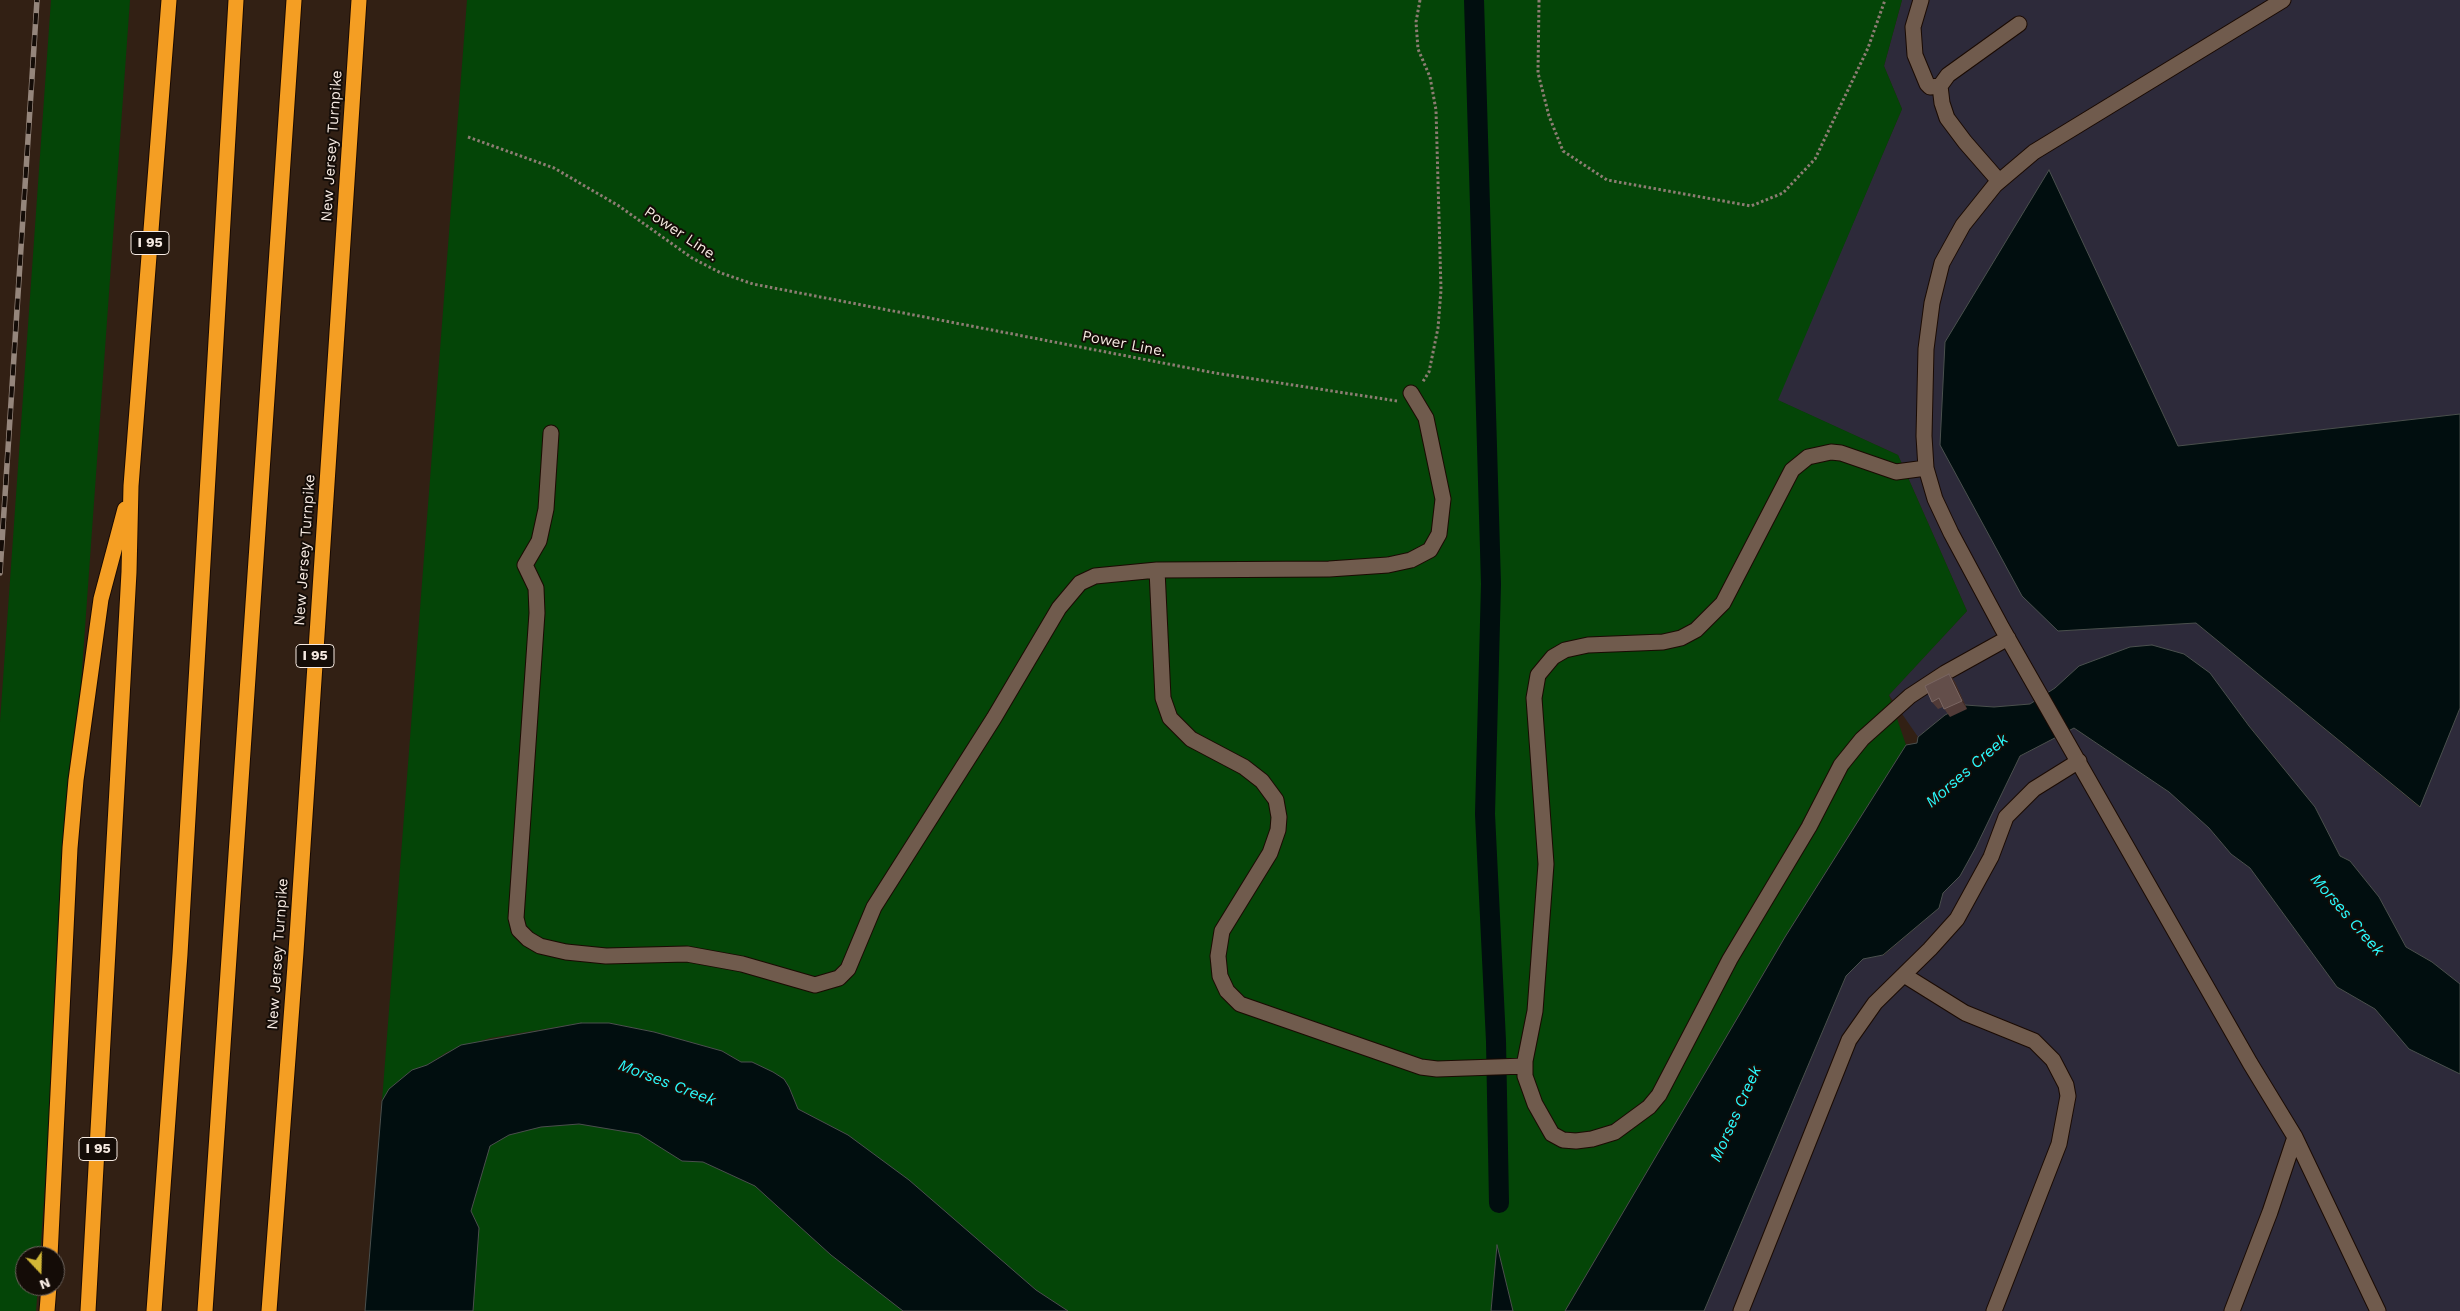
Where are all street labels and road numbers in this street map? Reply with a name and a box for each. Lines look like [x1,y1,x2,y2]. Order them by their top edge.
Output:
street label: New Jersey Turnpike [318,70,346,222]
street label: Power Line. [641,203,721,265]
road number: I 95 [131,232,169,254]
street label: Power Line. [1081,327,1167,361]
street label: New Jersey Turnpike [291,474,319,626]
road number: I 95 [296,644,334,668]
street label: New Jersey Turnpike [264,878,292,1030]
road number: I 95 [79,1138,117,1160]

